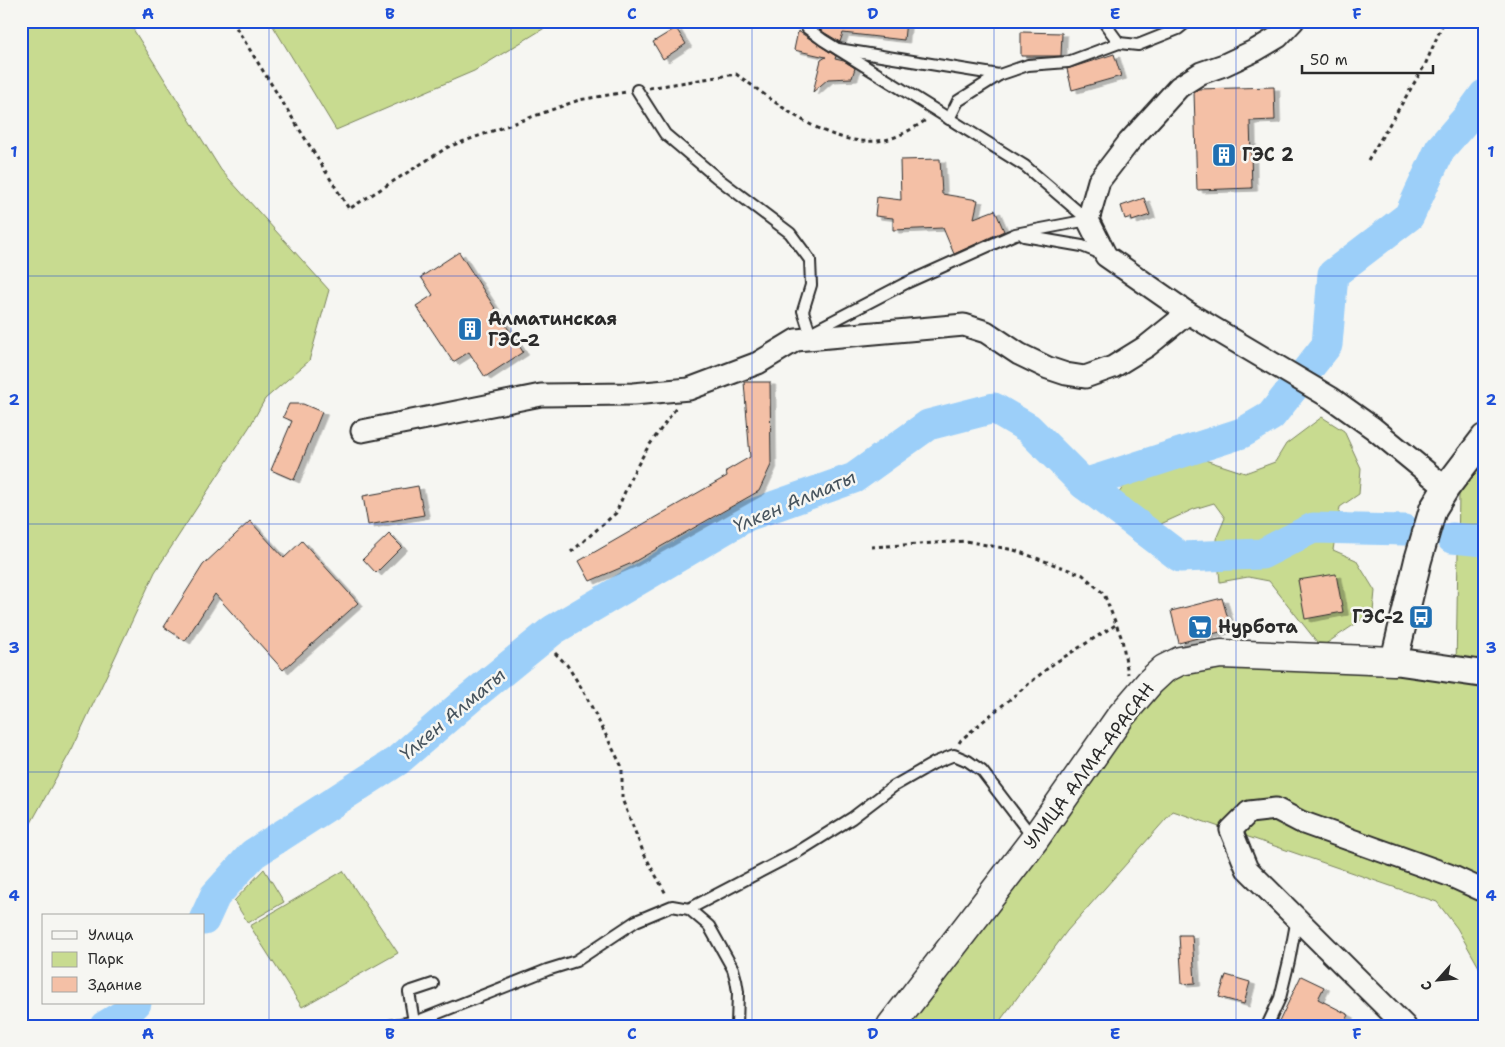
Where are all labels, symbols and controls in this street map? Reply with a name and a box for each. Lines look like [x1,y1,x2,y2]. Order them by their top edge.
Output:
text: A [142,3,154,24]
text: B [385,3,395,24]
text: C [627,3,637,24]
text: D [867,3,879,24]
text: E [1110,3,1120,24]
text: F [1352,3,1362,24]
scale bar [1302,42,1434,74]
text: 50 m [1310,50,1348,70]
text: 1 [10,141,18,162]
text: 1 [1487,141,1495,162]
building icon: ГЭС 2 [1211,142,1237,168]
place label: ГЭС 2 [1242,143,1294,167]
place label: Алматинская ГЭС-2 [488,307,617,352]
building icon: Алматинская ГЭС-2 [457,316,483,342]
text: 2 [8,389,20,410]
text: 2 [1485,389,1497,410]
water label: Үлкен Алматы [729,464,860,539]
bus stop icon: ГЭС-2 [1408,604,1434,630]
place label: ГЭС-2 [1352,605,1404,629]
supermarket icon: Нурбота [1187,614,1213,640]
place label: Нурбота [1218,615,1298,639]
text: 3 [8,637,20,658]
text: 3 [1485,637,1497,658]
water label: Үлкен Алматы [394,662,511,766]
street label: УЛИЦА АЛМА-АРАСАН [1018,678,1160,854]
text: 4 [8,885,20,906]
text: 4 [1485,885,1497,906]
legend [42,914,205,1004]
text: Улица [88,925,134,945]
text: Парк [88,949,124,969]
north arrow [1412,954,1462,1004]
text: Здание [88,975,142,995]
text: С [1416,978,1436,994]
text: A [142,1023,154,1044]
text: B [385,1023,395,1044]
text: C [627,1023,637,1044]
text: D [867,1023,879,1044]
text: E [1110,1023,1120,1044]
text: F [1352,1023,1362,1044]

